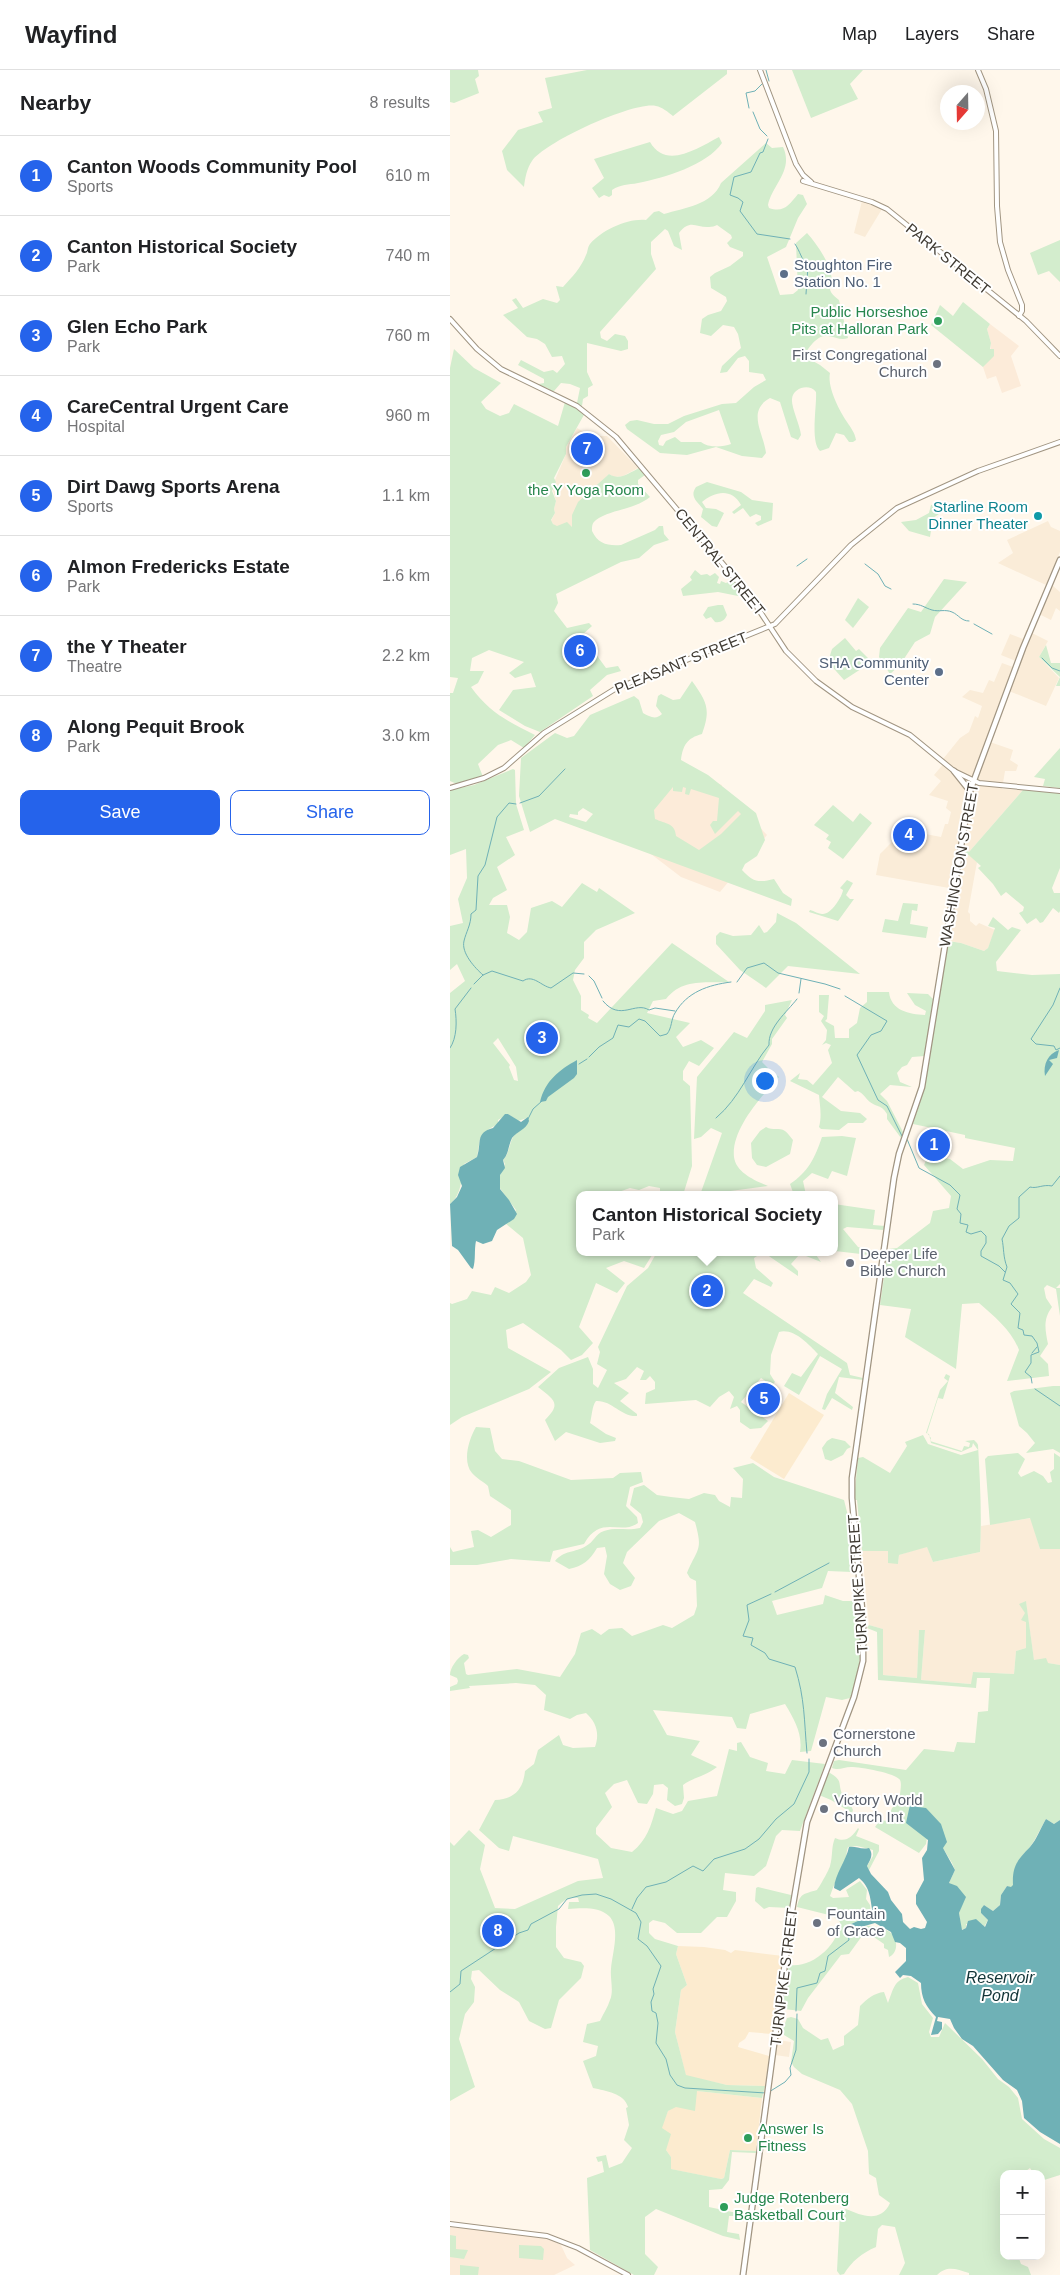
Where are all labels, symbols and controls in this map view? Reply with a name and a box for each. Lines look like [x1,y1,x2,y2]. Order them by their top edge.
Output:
text: Wayfind [25,21,117,48]
text: Map [842,24,877,44]
text: Layers [905,24,959,44]
text: Share [987,24,1035,44]
north arrow [940,85,985,130]
text: Nearby [20,91,91,114]
text: 8 results [370,94,430,111]
text: Canton Woods Community Pool [67,156,357,177]
text: 1 [32,167,40,184]
text: 610 m [386,167,430,184]
text: Sports [67,178,113,195]
street label: PARK STREET [903,220,994,298]
text: Canton Historical Society [67,236,297,257]
text: 2 [32,247,40,264]
text: 740 m [386,247,430,264]
place label: Stoughton Fire Station No. 1 [794,256,892,290]
text: Park [67,258,100,275]
marker: Stoughton Fire Station No. 1 [778,268,790,280]
place label: Public Horseshoe Pits at Halloran Park [791,303,928,337]
marker: Public Horseshoe Pits at Halloran Park [932,315,944,327]
text: Glen Echo Park [67,316,207,337]
text: 3 [32,327,40,344]
text: 760 m [386,327,430,344]
text: Park [67,338,100,355]
place label: First Congregational Church [792,346,927,380]
marker: First Congregational Church [931,358,943,370]
text: CareCentral Urgent Care [67,396,289,417]
text: 4 [32,407,40,424]
text: 960 m [386,407,430,424]
text: Hospital [67,418,125,435]
pin: 7 [571,430,603,468]
marker: the Y Yoga Room [580,467,592,479]
text: Dirt Dawg Sports Arena [67,476,280,497]
place label: the Y Yoga Room [528,481,644,498]
text: 5 [32,487,40,504]
text: 1.1 km [382,487,430,504]
text: Sports [67,498,113,515]
place label: Starline Room Dinner Theater [928,498,1028,532]
street label: CENTRAL STREET [672,505,769,619]
marker: Starline Room Dinner Theater [1032,510,1044,522]
text: Almon Fredericks Estate [67,556,290,577]
text: 6 [32,567,40,584]
text: 1.6 km [382,567,430,584]
text: Park [67,578,100,595]
street label: PLEASANT STREET [612,628,750,697]
pin: 6 [564,632,596,670]
text: the Y Theater [67,636,187,657]
text: 7 [32,647,40,664]
text: 2.2 km [382,647,430,664]
place label: SHA Community Center [819,654,929,688]
text: Theatre [67,658,122,675]
marker: SHA Community Center [933,666,945,678]
text: Along Pequit Brook [67,716,244,737]
text: 8 [32,727,40,744]
text: 3.0 km [382,727,430,744]
text: Park [67,738,100,755]
street label: WASHINGTON STREET [936,782,981,948]
button: Save [20,790,220,835]
button: Share [230,790,430,835]
pin: 4 [893,816,925,854]
pin: 3 [526,1019,558,1057]
your location [752,1068,778,1094]
pin: 1 [918,1126,950,1164]
popup [576,1191,838,1256]
text: Canton Historical Society [592,1204,822,1225]
text: Park [592,1226,625,1243]
place label: Deeper Life Bible Church [860,1245,946,1279]
marker: Deeper Life Bible Church [844,1257,856,1269]
pin: 2 [691,1272,723,1310]
pin: 5 [748,1380,780,1418]
street label: TURNPIKE STREET [844,1514,871,1654]
place label: Cornerstone Church [833,1725,916,1759]
marker: Cornerstone Church [817,1737,829,1749]
place label: Victory World Church Int [834,1791,923,1825]
marker: Victory World Church Int [818,1803,830,1815]
place label: Fountain of Grace [827,1905,885,1939]
street label: TURNPIKE STREET [767,1907,800,2047]
pin: 8 [482,1912,514,1950]
marker: Fountain of Grace [811,1917,823,1929]
water label: Reservoir Pond [966,1969,1035,2004]
place label: Answer Is Fitness [758,2120,824,2154]
marker: Answer Is Fitness [742,2132,754,2144]
map controls [1000,2170,1045,2260]
button: + [1000,2170,1045,2215]
place label: Judge Rotenberg Basketball Court [734,2189,849,2223]
marker: Judge Rotenberg Basketball Court [718,2201,730,2213]
button: − [1000,2215,1045,2260]

